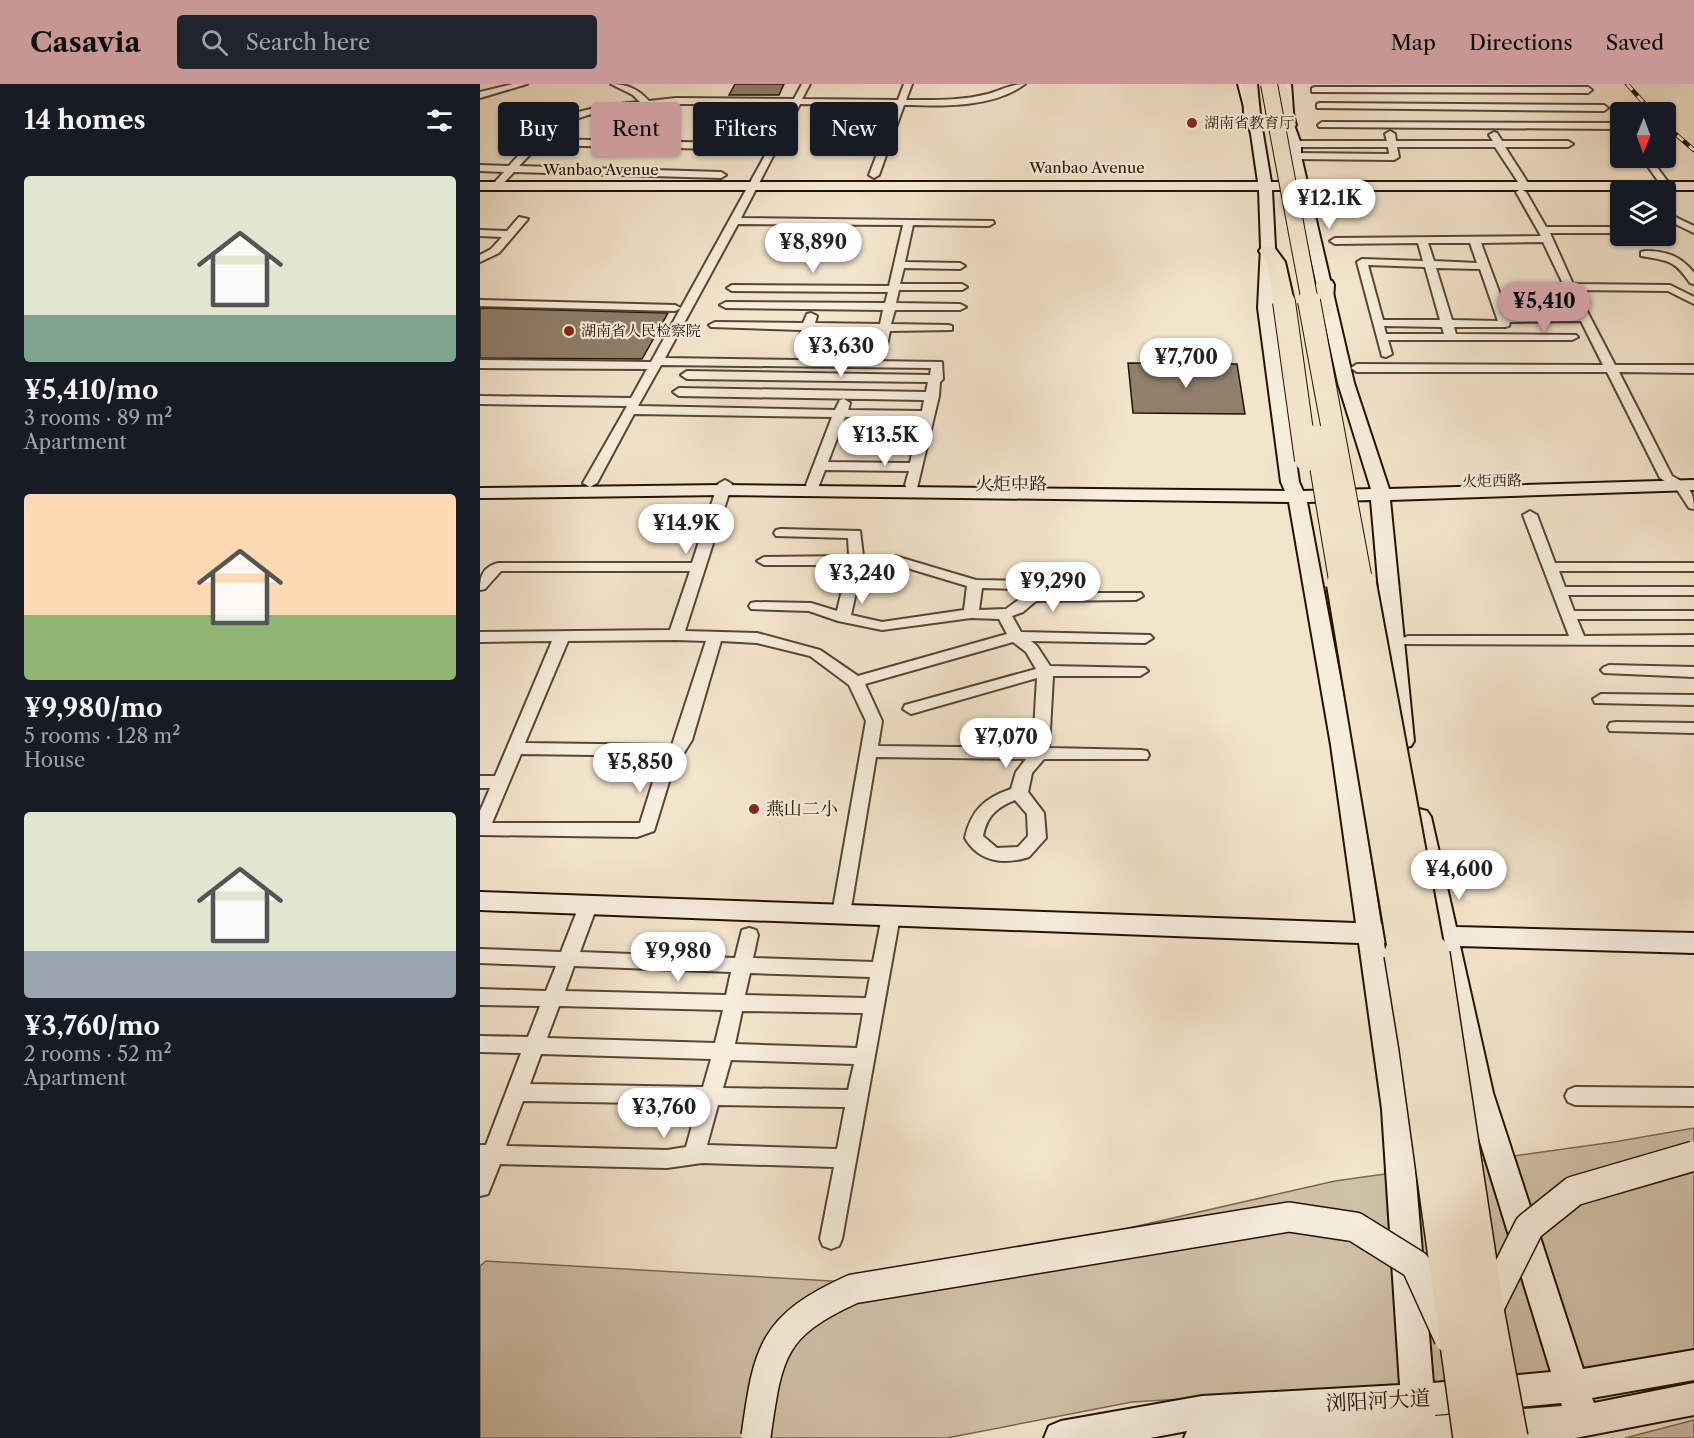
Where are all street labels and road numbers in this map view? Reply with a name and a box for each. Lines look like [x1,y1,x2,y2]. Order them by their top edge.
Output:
street label: Wanbao Avenue [1028,158,1145,177]
street label: Wanbao Avenue [542,160,659,179]
street label: 火炬西路 [1462,470,1522,491]
street label: 火炬中路 [975,473,1047,495]
street label: 浏阳河大道 [1325,1385,1431,1416]

